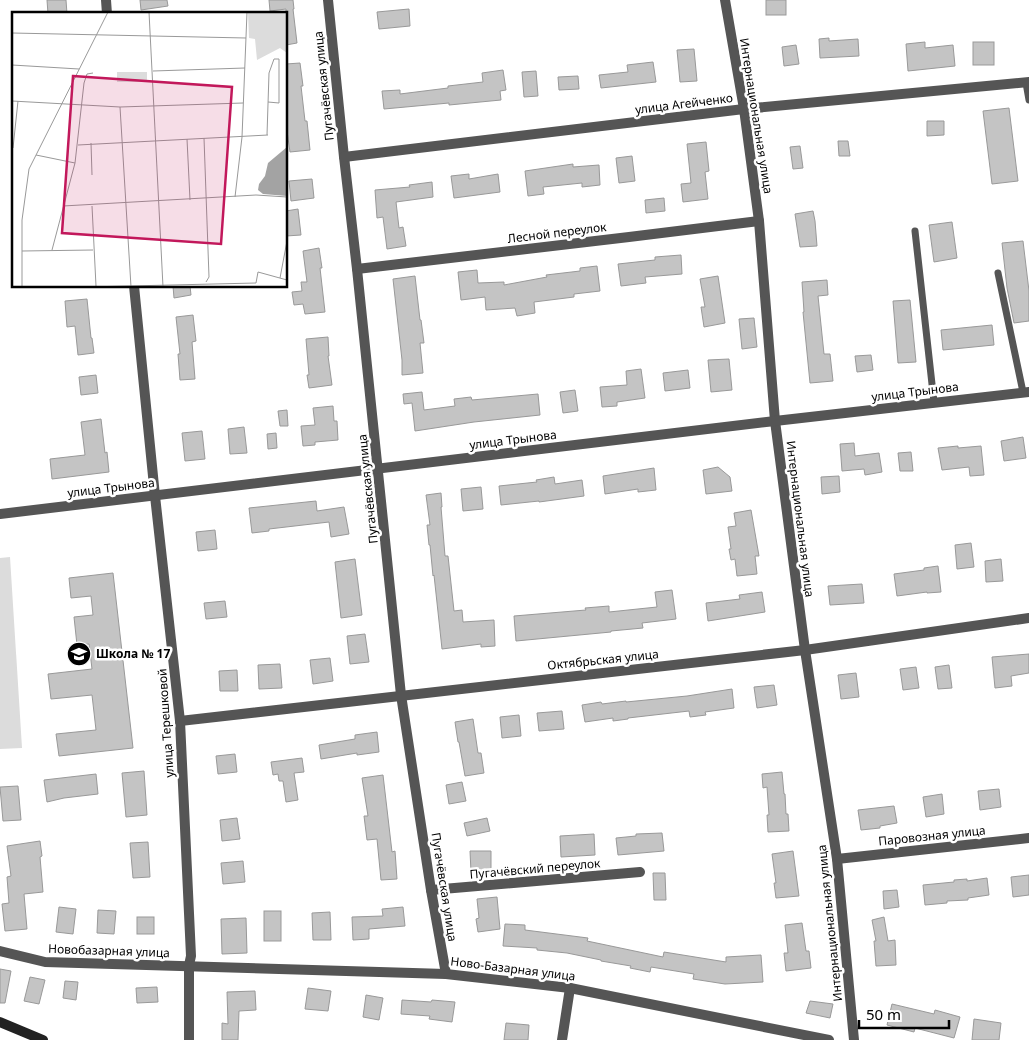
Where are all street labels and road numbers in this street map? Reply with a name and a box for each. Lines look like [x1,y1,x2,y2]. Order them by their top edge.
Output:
street label: Пугачёвская улица [309,30,338,142]
street label: Интернациональная улица [736,37,777,195]
street label: улица Агейченко [634,89,734,118]
street label: Лесной переулок [507,218,608,247]
street label: улица Трынова [870,378,960,405]
street label: улица Трынова [468,426,558,453]
street label: Пугачёвская улица [353,433,382,545]
street label: Интернациональная улица [782,440,819,598]
street label: улица Трынова [66,474,156,501]
street label: Октябрьская улица [546,645,659,674]
street label: улица Терешковой [153,668,178,778]
street label: Паровозная улица [877,821,986,850]
street label: Пугачёвская улица [427,831,461,943]
street label: Интернациональная улица [813,844,846,1002]
street label: Пугачёвский переулок [469,854,602,883]
street label: Новобазарная улица [48,940,170,961]
street label: Ново-Базарная улица [450,952,577,985]

